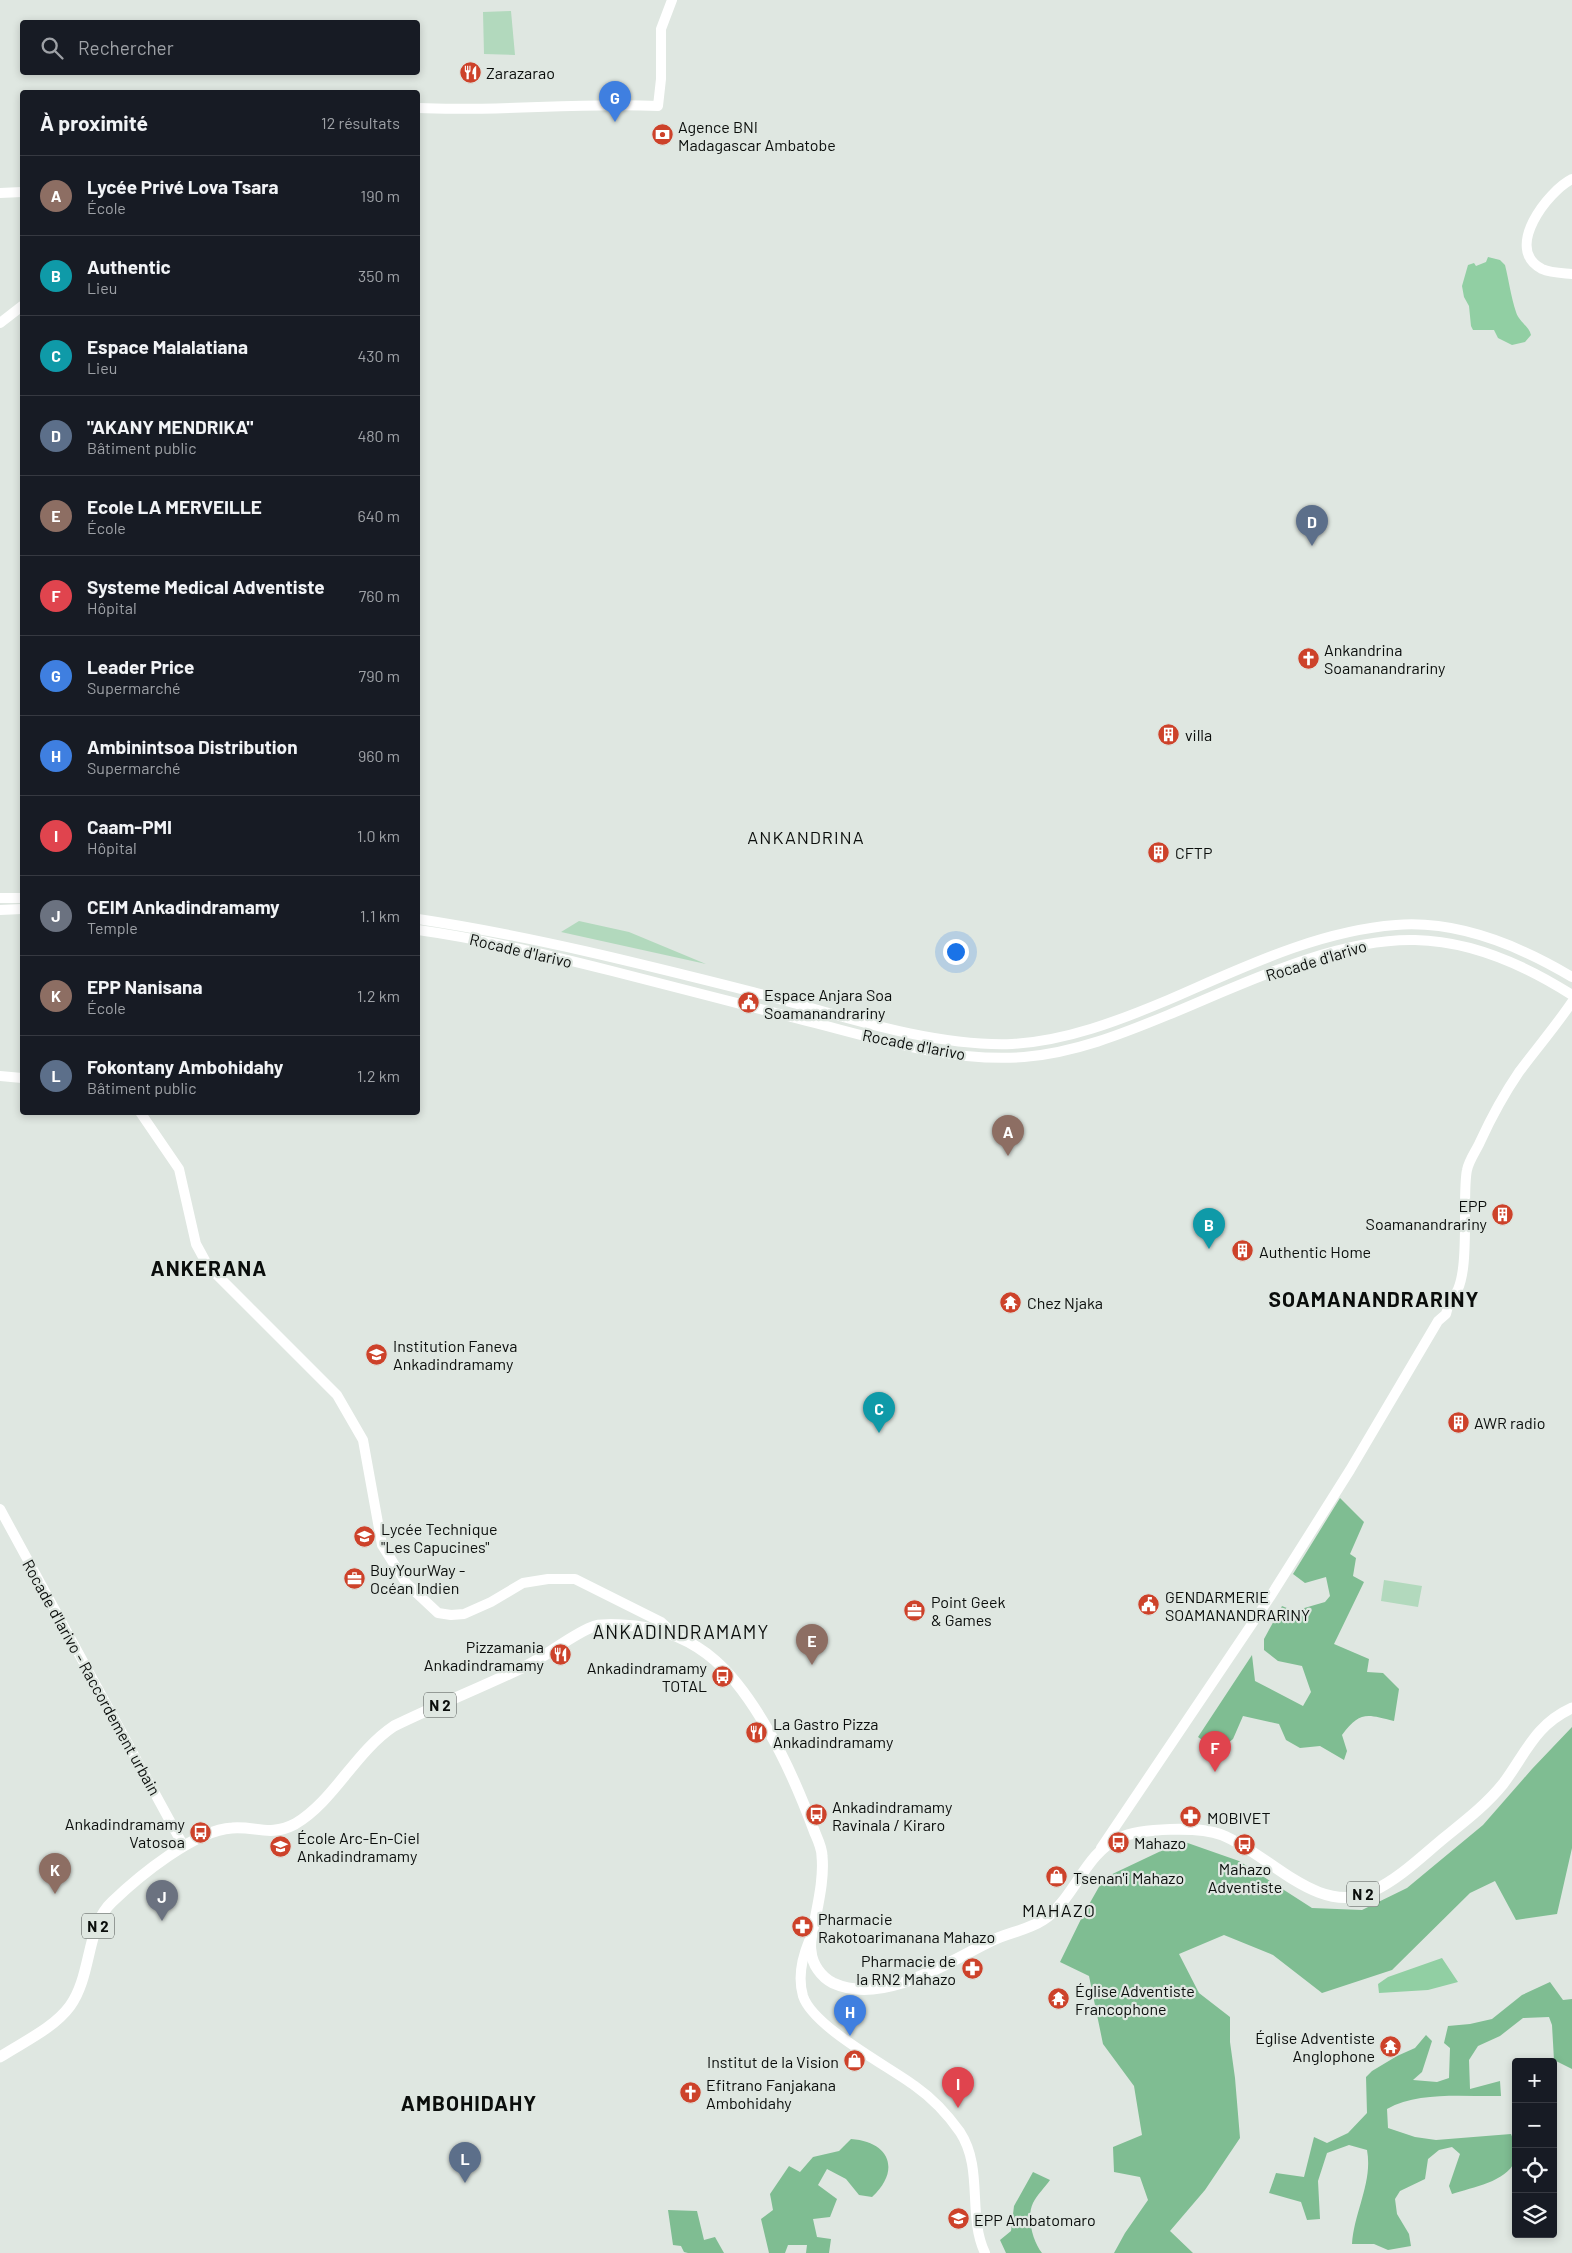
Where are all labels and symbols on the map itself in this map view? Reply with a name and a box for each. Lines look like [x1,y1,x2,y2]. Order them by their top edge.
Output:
restaurant icon: Zarazarao [458,60,482,84]
place label: Zarazarao [486,63,555,82]
pin: G [599,81,631,122]
place label: Agence BNI Madagascar Ambatobe [678,117,836,154]
bank icon: Agence BNI Madagascar Ambatobe [650,123,674,147]
pin: D [1296,505,1328,546]
place label: Ankandrina Soamanandrariny [1324,640,1446,677]
church icon: Ankandrina Soamanandrariny [1296,646,1320,670]
building icon: villa [1157,722,1181,746]
place label: villa [1185,725,1212,744]
district label: ANKANDRINA [747,826,865,848]
building icon: CFTP [1147,840,1171,864]
place label: CFTP [1175,843,1212,862]
street label: Rocade d'Iarivo [468,929,574,971]
street label: Rocade d'Iarivo [1263,936,1369,984]
your location [943,939,969,965]
place label: Espace Anjara Soa Soamanandrariny [764,985,892,1022]
public building icon: Espace Anjara Soa Soamanandrariny [736,991,760,1015]
street label: Rocade d'Iarivo [861,1025,967,1063]
pin: A [992,1115,1024,1156]
place label: EPP Soamanandrariny [1366,1196,1488,1233]
building icon: EPP Soamanandrariny [1491,1202,1515,1226]
pin: B [1193,1208,1225,1249]
building icon: Authentic Home [1231,1239,1255,1263]
place label: Authentic Home [1259,1242,1371,1261]
district label: ANKERANA [151,1255,267,1280]
district label: SOAMANANDRARINY [1269,1286,1479,1311]
temple icon: Chez Njaka [999,1290,1023,1314]
place label: Chez Njaka [1027,1293,1103,1312]
place label: Institution Faneva Ankadindramamy [393,1336,517,1373]
school or university icon: Institution Faneva Ankadindramamy [365,1342,389,1366]
pin: C [863,1392,895,1433]
building icon: AWR radio [1446,1410,1470,1434]
place label: AWR radio [1474,1413,1546,1432]
place label: Lycée Technique "Les Capucines" [381,1519,498,1556]
school or university icon: Lycée Technique "Les Capucines" [353,1525,377,1549]
street label: Rocade d'Iarivo - Raccordement urbain [19,1556,165,1798]
place label: BuyYourWay - Océan Indien [370,1560,465,1597]
office icon: BuyYourWay - Océan Indien [342,1566,366,1590]
place label: GENDARMERIE SOAMANANDRARINY [1165,1587,1310,1624]
place label: Point Geek & Games [931,1592,1006,1629]
public building icon: GENDARMERIE SOAMANANDRARINY [1137,1593,1161,1617]
office icon: Point Geek & Games [903,1598,927,1622]
district label: ANKADINDRAMAMY [593,1620,769,1643]
pin: E [796,1624,828,1665]
place label: Pizzamania Ankadindramamy [424,1637,545,1674]
restaurant icon: Pizzamania Ankadindramamy [548,1643,572,1667]
place label: Ankadindramamy TOTAL [587,1658,708,1695]
bus stop icon: Ankadindramamy TOTAL [711,1664,735,1688]
road number: N 2 [424,1692,456,1718]
place label: La Gastro Pizza Ankadindramamy [773,1714,894,1751]
restaurant icon: La Gastro Pizza Ankadindramamy [745,1720,769,1744]
pin: F [1199,1731,1231,1772]
place label: Ankadindramamy Ravinala / Kiraro [832,1797,953,1834]
bus stop icon: Ankadindramamy Ravinala / Kiraro [804,1803,828,1827]
pharmacy icon: MOBIVET [1179,1805,1203,1829]
place label: MOBIVET [1207,1808,1271,1827]
place label: Ankadindramamy Vatosoa [65,1814,186,1851]
bus stop icon: Ankadindramamy Vatosoa [189,1820,213,1844]
place label: École Arc-En-Ciel Ankadindramamy [297,1828,420,1865]
bus stop icon: Mahazo [1106,1830,1130,1854]
bus stop icon: Mahazo Adventiste [1233,1832,1257,1856]
place label: Mahazo [1134,1833,1186,1852]
school or university icon: École Arc-En-Ciel Ankadindramamy [269,1834,293,1858]
pin: K [39,1853,71,1894]
place label: Mahazo Adventiste [1208,1859,1282,1896]
shop icon: Tsenan'i Mahazo [1045,1865,1069,1889]
place label: Tsenan'i Mahazo [1073,1868,1184,1887]
pin: J [146,1880,178,1921]
road number: N 2 [1347,1882,1379,1906]
district label: MAHAZO [1022,1899,1096,1921]
place label: Pharmacie Rakotoarimanana Mahazo [818,1909,995,1946]
road number: N 2 [82,1914,114,1938]
pharmacy icon: Pharmacie Rakotoarimanana Mahazo [790,1915,814,1939]
place label: Pharmacie de la RN2 Mahazo [856,1951,956,1988]
pharmacy icon: Pharmacie de la RN2 Mahazo [960,1957,984,1981]
place label: Église Adventiste Francophone [1075,1981,1195,2018]
temple icon: Église Adventiste Francophone [1047,1987,1071,2011]
pin: H [834,1995,866,2036]
place label: Église Adventiste Anglophone [1255,2028,1375,2065]
temple icon: Église Adventiste Anglophone [1379,2034,1403,2058]
shop icon: Institut de la Vision [843,2049,867,2073]
place label: Institut de la Vision [707,2052,839,2071]
pin: I [942,2067,974,2108]
place label: Efitrano Fanjakana Ambohidahy [706,2075,836,2112]
church icon: Efitrano Fanjakana Ambohidahy [678,2081,702,2105]
district label: AMBOHIDAHY [401,2090,537,2115]
pin: L [449,2142,481,2183]
school or university icon: EPP Ambatomaro [946,2207,970,2231]
place label: EPP Ambatomaro [974,2210,1096,2229]

